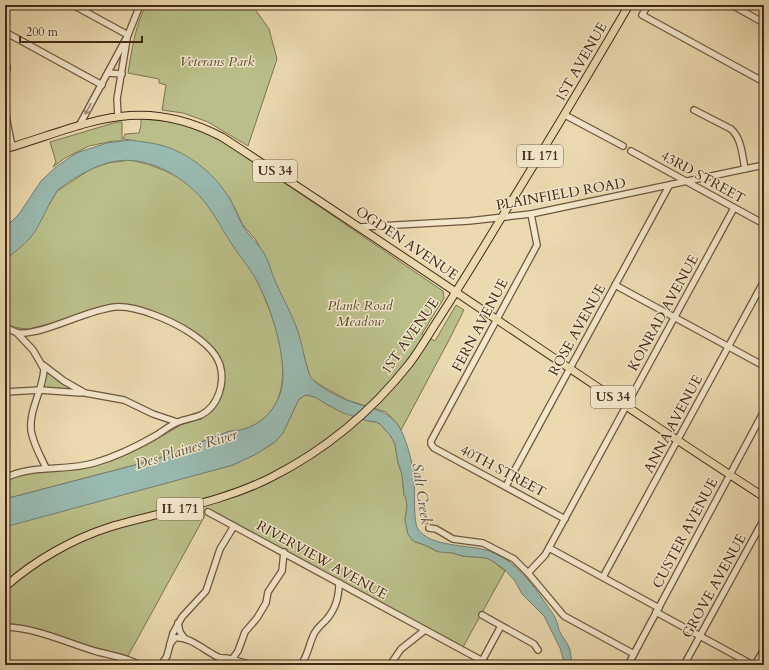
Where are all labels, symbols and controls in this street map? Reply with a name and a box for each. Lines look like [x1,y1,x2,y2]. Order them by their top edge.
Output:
scale bar [20,18,142,44]
street label: 1ST AVENUE [550,18,612,105]
text: 200 m [26,24,59,40]
park label: Veterans Park [180,52,255,71]
one-way arrow [84,103,92,115]
road number: IL 171 [517,145,563,167]
street label: 43RD STREET [657,146,749,208]
road number: US 34 [253,160,297,182]
street label: PLAINFIELD ROAD [495,173,627,215]
street label: OGDEN AVENUE [352,202,462,285]
street label: KONRAD AVENUE [623,251,703,375]
street label: FERN AVENUE [447,275,513,375]
street label: ROSE AVENUE [544,280,610,379]
street label: 1ST AVENUE [377,294,444,378]
park label: Plank Road Meadow [327,296,394,331]
street label: ANNA AVENUE [639,371,707,476]
road number: US 34 [591,386,635,408]
water label: Des Plaines River [133,424,240,474]
street label: 40TH STREET [457,440,549,502]
water label: Salt Creek [407,462,437,527]
street label: CUSTER AVENUE [648,474,722,592]
road number: IL 171 [157,498,203,520]
street label: RIVERVIEW AVENUE [253,516,391,604]
street label: GROVE AVENUE [677,530,751,642]

